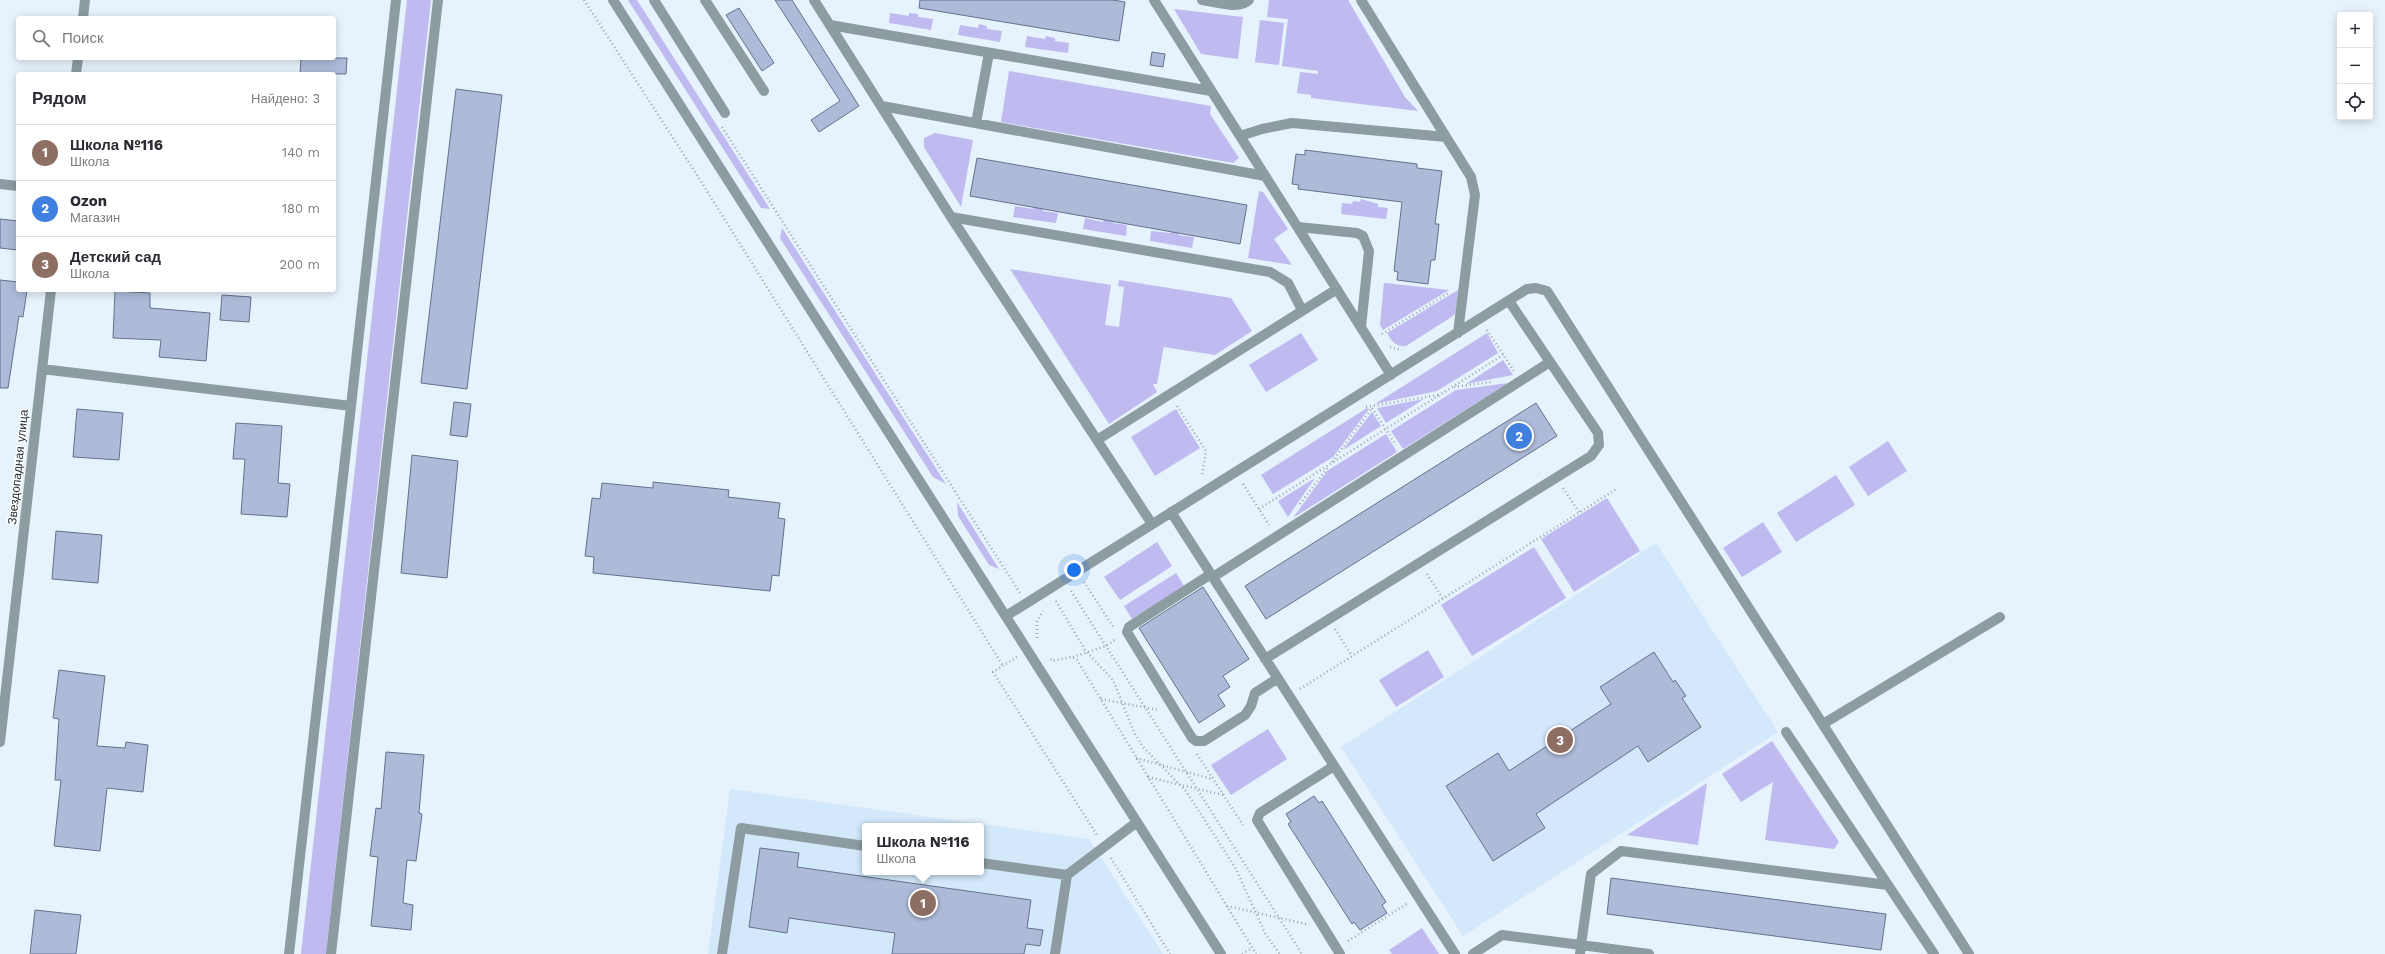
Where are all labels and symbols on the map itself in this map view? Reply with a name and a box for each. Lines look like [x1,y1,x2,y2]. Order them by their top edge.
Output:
street label: Звездопадная улица [5,408,31,525]
pin: 2 [1506,421,1532,451]
your location [1064,560,1084,580]
pin: 3 [1547,725,1573,755]
pin: 1 [910,888,936,918]

